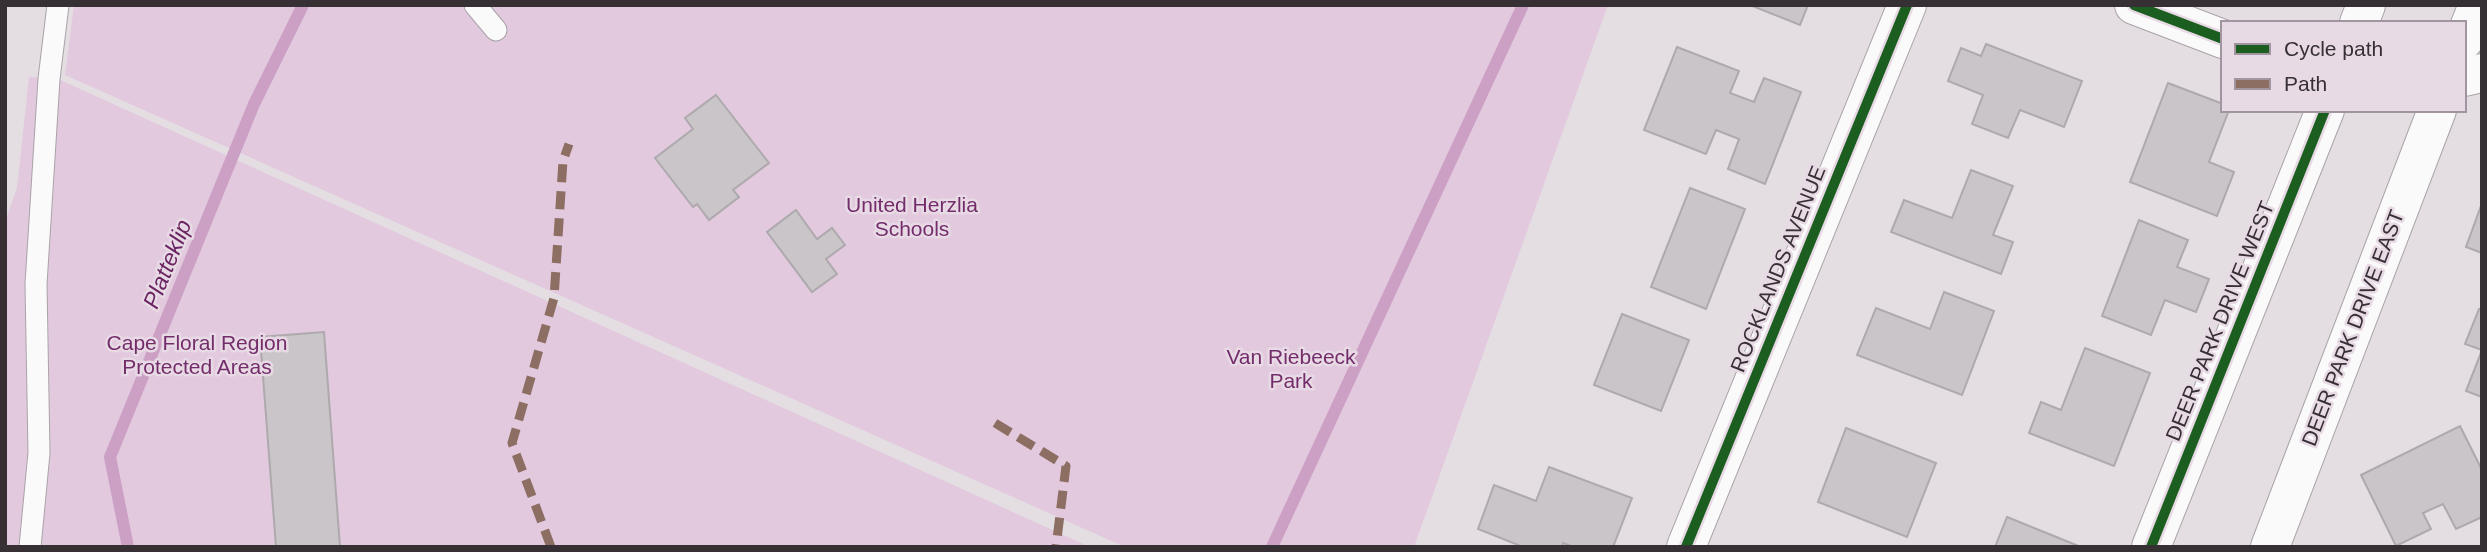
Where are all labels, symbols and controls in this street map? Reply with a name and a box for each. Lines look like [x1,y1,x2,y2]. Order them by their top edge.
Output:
legend [2221,21,2466,112]
text: Cycle path [2284,37,2383,60]
text: Path [2284,72,2327,95]
street label: ROCKLANDS AVENUE [1726,162,1829,375]
park label: United Herzlia Schools [846,193,978,240]
street label: DEER PARK DRIVE WEST [2161,198,2278,444]
street label: DEER PARK DRIVE EAST [2297,207,2408,449]
water label: Platteklip [137,216,197,312]
park label: Cape Floral Region Protected Areas [107,331,287,378]
park label: Van Riebeeck Park [1226,345,1356,392]

